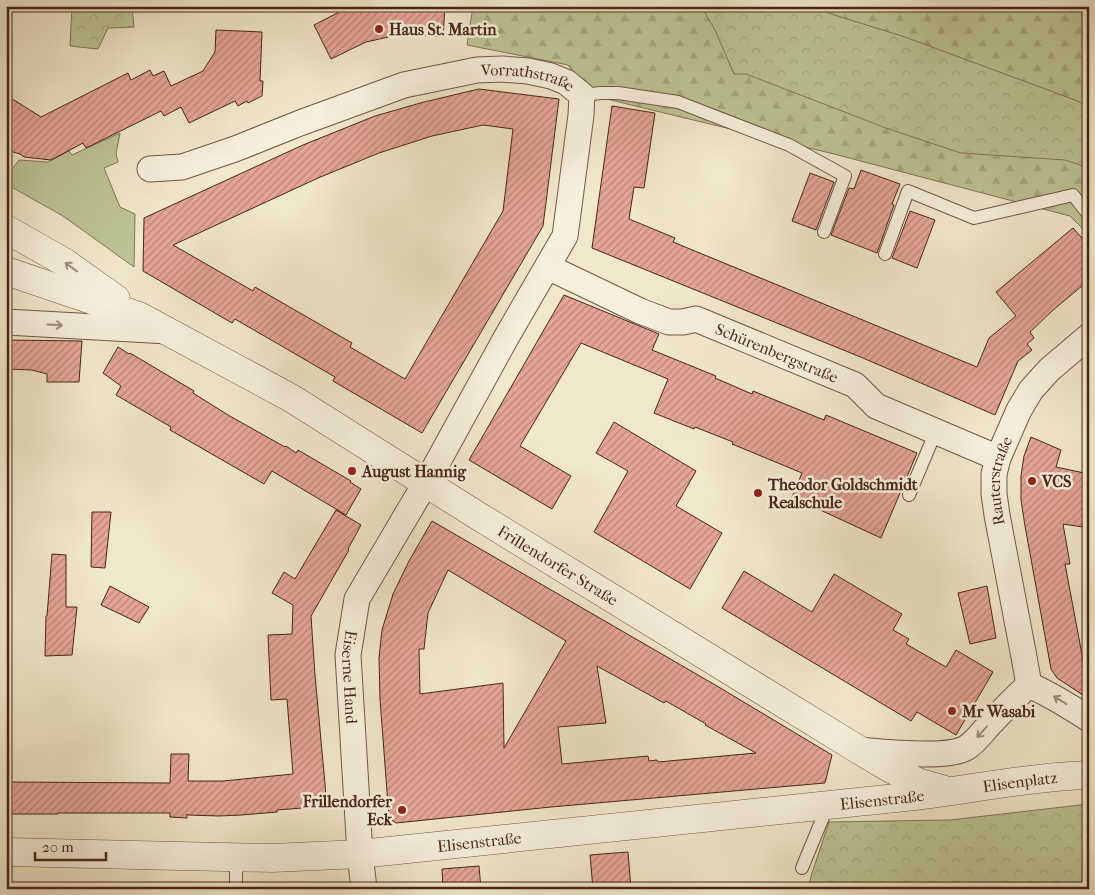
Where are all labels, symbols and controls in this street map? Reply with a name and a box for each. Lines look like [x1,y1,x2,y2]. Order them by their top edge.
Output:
place label: Haus St. Martin [389,20,497,39]
marker: Haus St. Martin [373,23,385,35]
street label: Vorrathstraße [479,60,579,95]
one-way arrow [64,262,78,272]
street label: Schürenbergstraße [713,319,841,387]
one-way arrow [47,320,63,329]
street label: Rauterstraße [985,433,1016,527]
place label: August Hannig [361,462,466,482]
marker: August Hannig [346,465,358,477]
place label: VCS [1041,472,1071,491]
place label: Theodor Goldschmidt Realschule [767,475,918,512]
marker: VCS [1026,475,1038,487]
marker: Theodor Goldschmidt Realschule [752,487,764,499]
street label: Frillendorfer Straße [494,521,621,610]
street label: Eiserne Hand [338,629,361,725]
one-way arrow [1052,695,1067,705]
place label: Mr Wasabi [961,702,1035,721]
marker: Mr Wasabi [946,705,958,717]
one-way arrow [977,726,988,739]
street label: Elisenplatz [981,768,1058,796]
street label: Elisenstraße [839,786,925,814]
place label: Frillendorfer Eck [302,792,393,829]
marker: Frillendorfer Eck [396,804,408,816]
street label: Elisenstraße [436,828,522,856]
scale bar [35,830,106,862]
text: 20 m [42,838,74,856]

